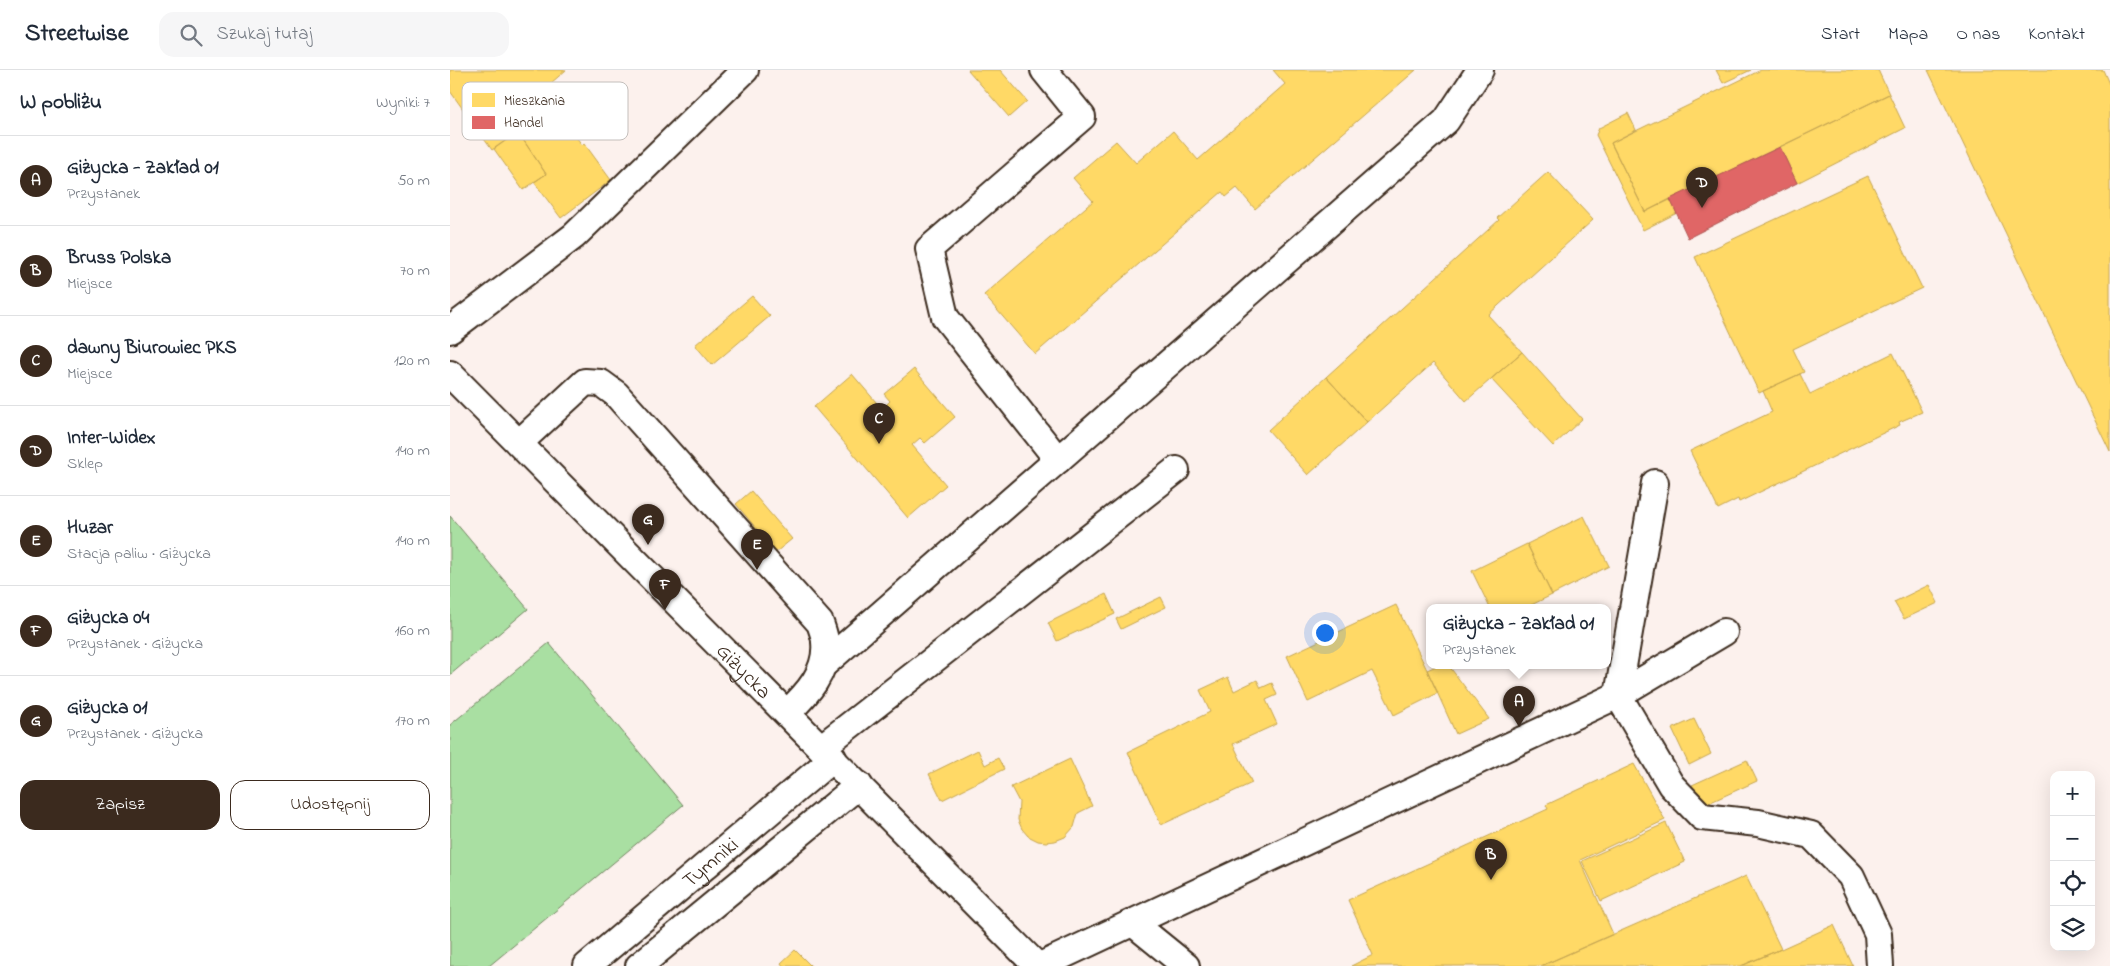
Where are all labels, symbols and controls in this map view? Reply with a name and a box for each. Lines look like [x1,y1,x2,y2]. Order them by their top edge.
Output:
search box [159,12,509,57]
text: Streetwise [25,17,129,52]
icon: search [177,21,205,49]
text: Szukaj tutaj [217,21,312,48]
text: Start [1821,22,1860,48]
text: Mapa [1888,22,1928,48]
text: O nas [1956,22,2000,48]
text: Kontakt [2028,22,2085,48]
legend [462,82,628,140]
text: W pobliżu [20,88,102,118]
text: Wyniki: 7 [376,91,430,115]
text: Mieszkania [504,91,565,112]
text: Handel [504,113,543,134]
text: Giżycka - Zakład 01 [67,155,219,182]
pin: D [1686,167,1718,208]
text: A [31,169,41,193]
text: 50 m [398,169,430,193]
text: Przystanek [67,182,140,206]
text: Bruss Polska [67,245,171,272]
text: B [31,259,41,283]
text: 70 m [400,259,430,283]
text: Miejsce [67,272,112,296]
text: dawny Biurowiec PKS [67,335,237,362]
text: C [32,349,40,373]
text: 120 m [394,349,430,373]
text: Miejsce [67,362,112,386]
pin: C [863,403,895,444]
text: Inter-Widex [67,425,156,452]
text: D [30,439,42,463]
text: 140 m [395,439,430,463]
text: Sklep [67,452,103,476]
pin: G [632,504,664,545]
text: Huzar [67,515,113,542]
text: E [31,529,41,553]
text: 140 m [395,529,430,553]
pin: E [741,529,773,570]
text: Stacja paliw · Giżycka [67,542,211,566]
pin: F [649,569,681,610]
popup [1426,604,1611,669]
text: Giżycka 04 [67,605,149,632]
text: Giżycka - Zakład 01 [1443,611,1594,638]
text: F [31,619,41,643]
text: 160 m [395,619,430,643]
your location [1312,620,1338,646]
text: Przystanek · Giżycka [67,632,203,656]
street label: Giżycka [708,638,777,707]
text: Przystanek [1443,638,1516,662]
pin: A [1503,686,1535,727]
text: Giżycka 01 [67,695,147,722]
text: G [31,709,41,733]
text: 170 m [395,709,430,733]
text: Przystanek · Giżycka [67,722,203,746]
map controls [2050,771,2095,951]
button: + [2050,771,2095,816]
button: Zapisz [20,780,220,830]
button: Udostępnij [230,780,430,830]
button: − [2050,816,2095,861]
street label: Tymniki [677,831,746,896]
pin: B [1475,839,1507,880]
button: locate [2050,861,2095,906]
button: layers [2050,906,2095,951]

